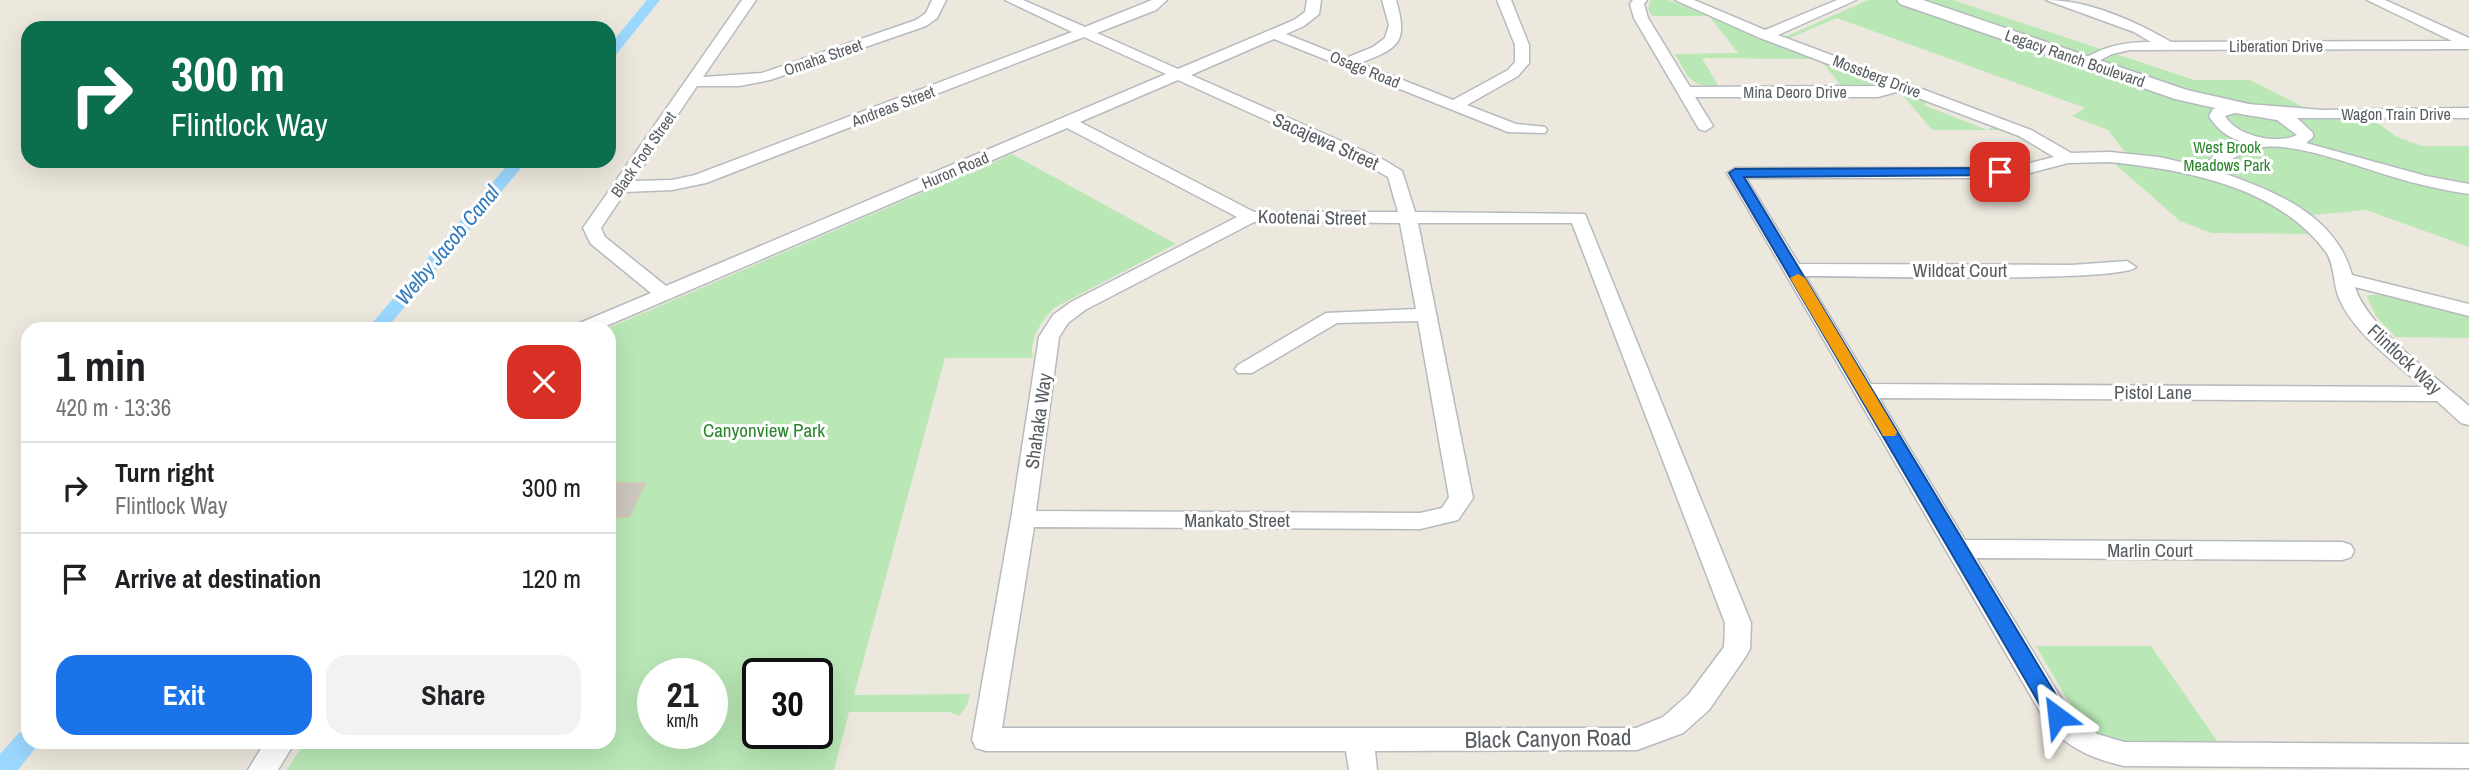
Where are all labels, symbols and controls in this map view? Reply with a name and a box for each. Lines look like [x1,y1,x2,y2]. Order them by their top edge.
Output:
street label: Legacy Ranch Boulevard [2002,24,2148,92]
street label: Omaha Street [781,33,866,81]
street label: Liberation Drive [2229,35,2323,57]
text: 300 m [171,40,285,106]
street label: Osage Road [1327,45,1403,93]
icon: right [56,49,147,140]
street label: Mossberg Drive [1830,49,1924,103]
street label: Andreas Street [847,80,938,132]
street label: Mina Deoro Drive [1743,81,1847,103]
text: Flintlock Way [171,103,328,146]
street label: Wagon Train Drive [2341,103,2451,125]
street label: Black Foot Street [605,106,681,201]
street label: Sacajewa Street [1269,106,1384,176]
park label: West Brook Meadows Park [2184,136,2271,176]
pin [1970,142,2030,202]
street label: Huron Road [918,146,992,194]
icon: arrive [1981,153,2019,191]
water label: Welby Jacob Canal [388,178,506,311]
street label: Kootenai Street [1258,203,1367,231]
street label: Wildcat Court [1913,257,2008,283]
street label: Flintlock Way [2362,318,2448,400]
text: 1 min [56,338,146,394]
button: close [507,345,581,419]
street label: Shahaka Way [1018,371,1058,471]
street label: Pistol Lane [2114,379,2192,405]
text: 420 m · 13:36 [56,392,171,423]
park label: Canyonview Park [703,417,825,443]
text: Turn right [115,455,214,490]
icon: right [56,469,94,507]
text: 300 m [522,470,581,505]
text: Flintlock Way [115,490,228,521]
street label: Mankato Street [1184,507,1290,533]
street label: Marlin Court [2107,537,2194,563]
icon: arrive [56,560,94,598]
text: Arrive at destination [115,561,321,596]
text: 120 m [522,561,581,596]
button: Exit [56,655,312,735]
button: Share [326,655,581,735]
speed limit sign: 30 [742,658,833,749]
text: 21 [667,671,698,718]
position arrow [2020,679,2094,753]
text: km/h [667,708,699,733]
street label: Black Canyon Road [1464,721,1632,755]

